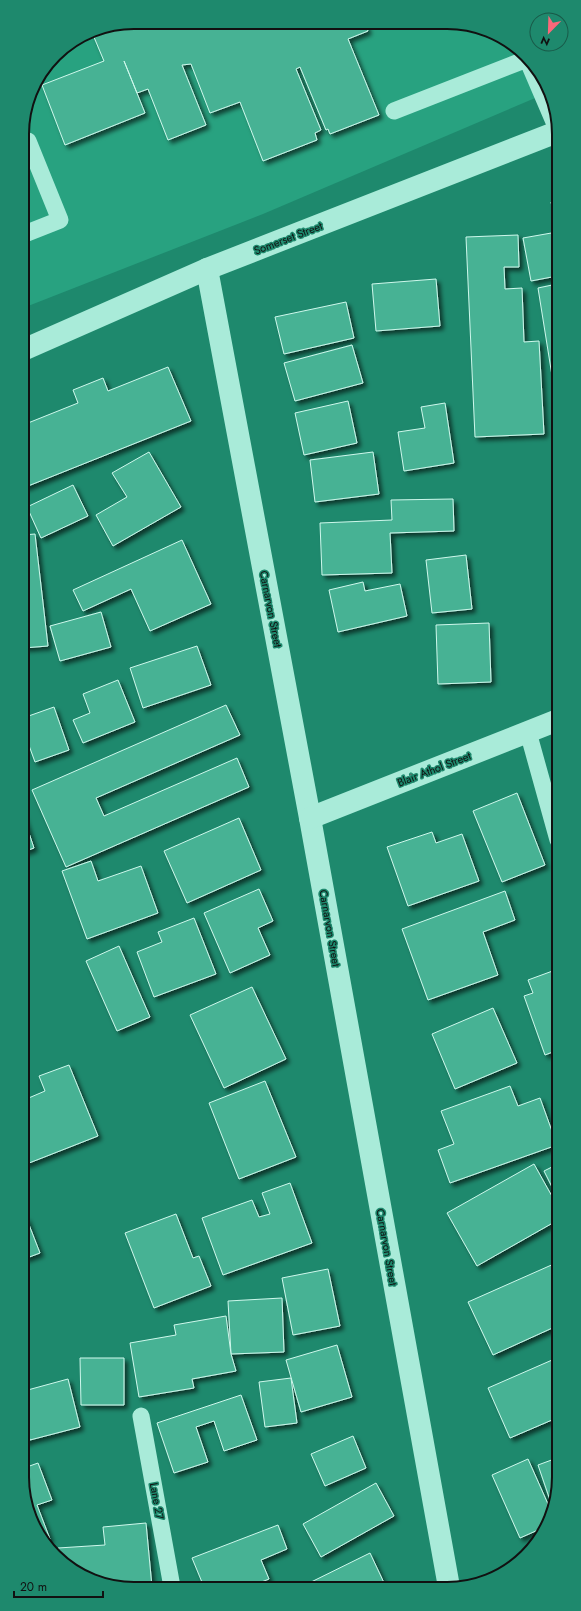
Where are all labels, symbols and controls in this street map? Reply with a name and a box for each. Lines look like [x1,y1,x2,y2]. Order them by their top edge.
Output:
north arrow [529,12,569,52]
text: N [538,32,552,50]
street label: Somerset Street [251,217,325,258]
street label: Carnarvon Street [256,569,286,649]
street label: Blair Athol Street [395,747,473,790]
street label: Carnarvon Street [315,888,345,968]
street label: Carnarvon Street [372,1207,402,1287]
street label: Lane 27 [146,1481,168,1521]
scale bar [14,1573,103,1599]
text: 20 m [20,1578,47,1596]

